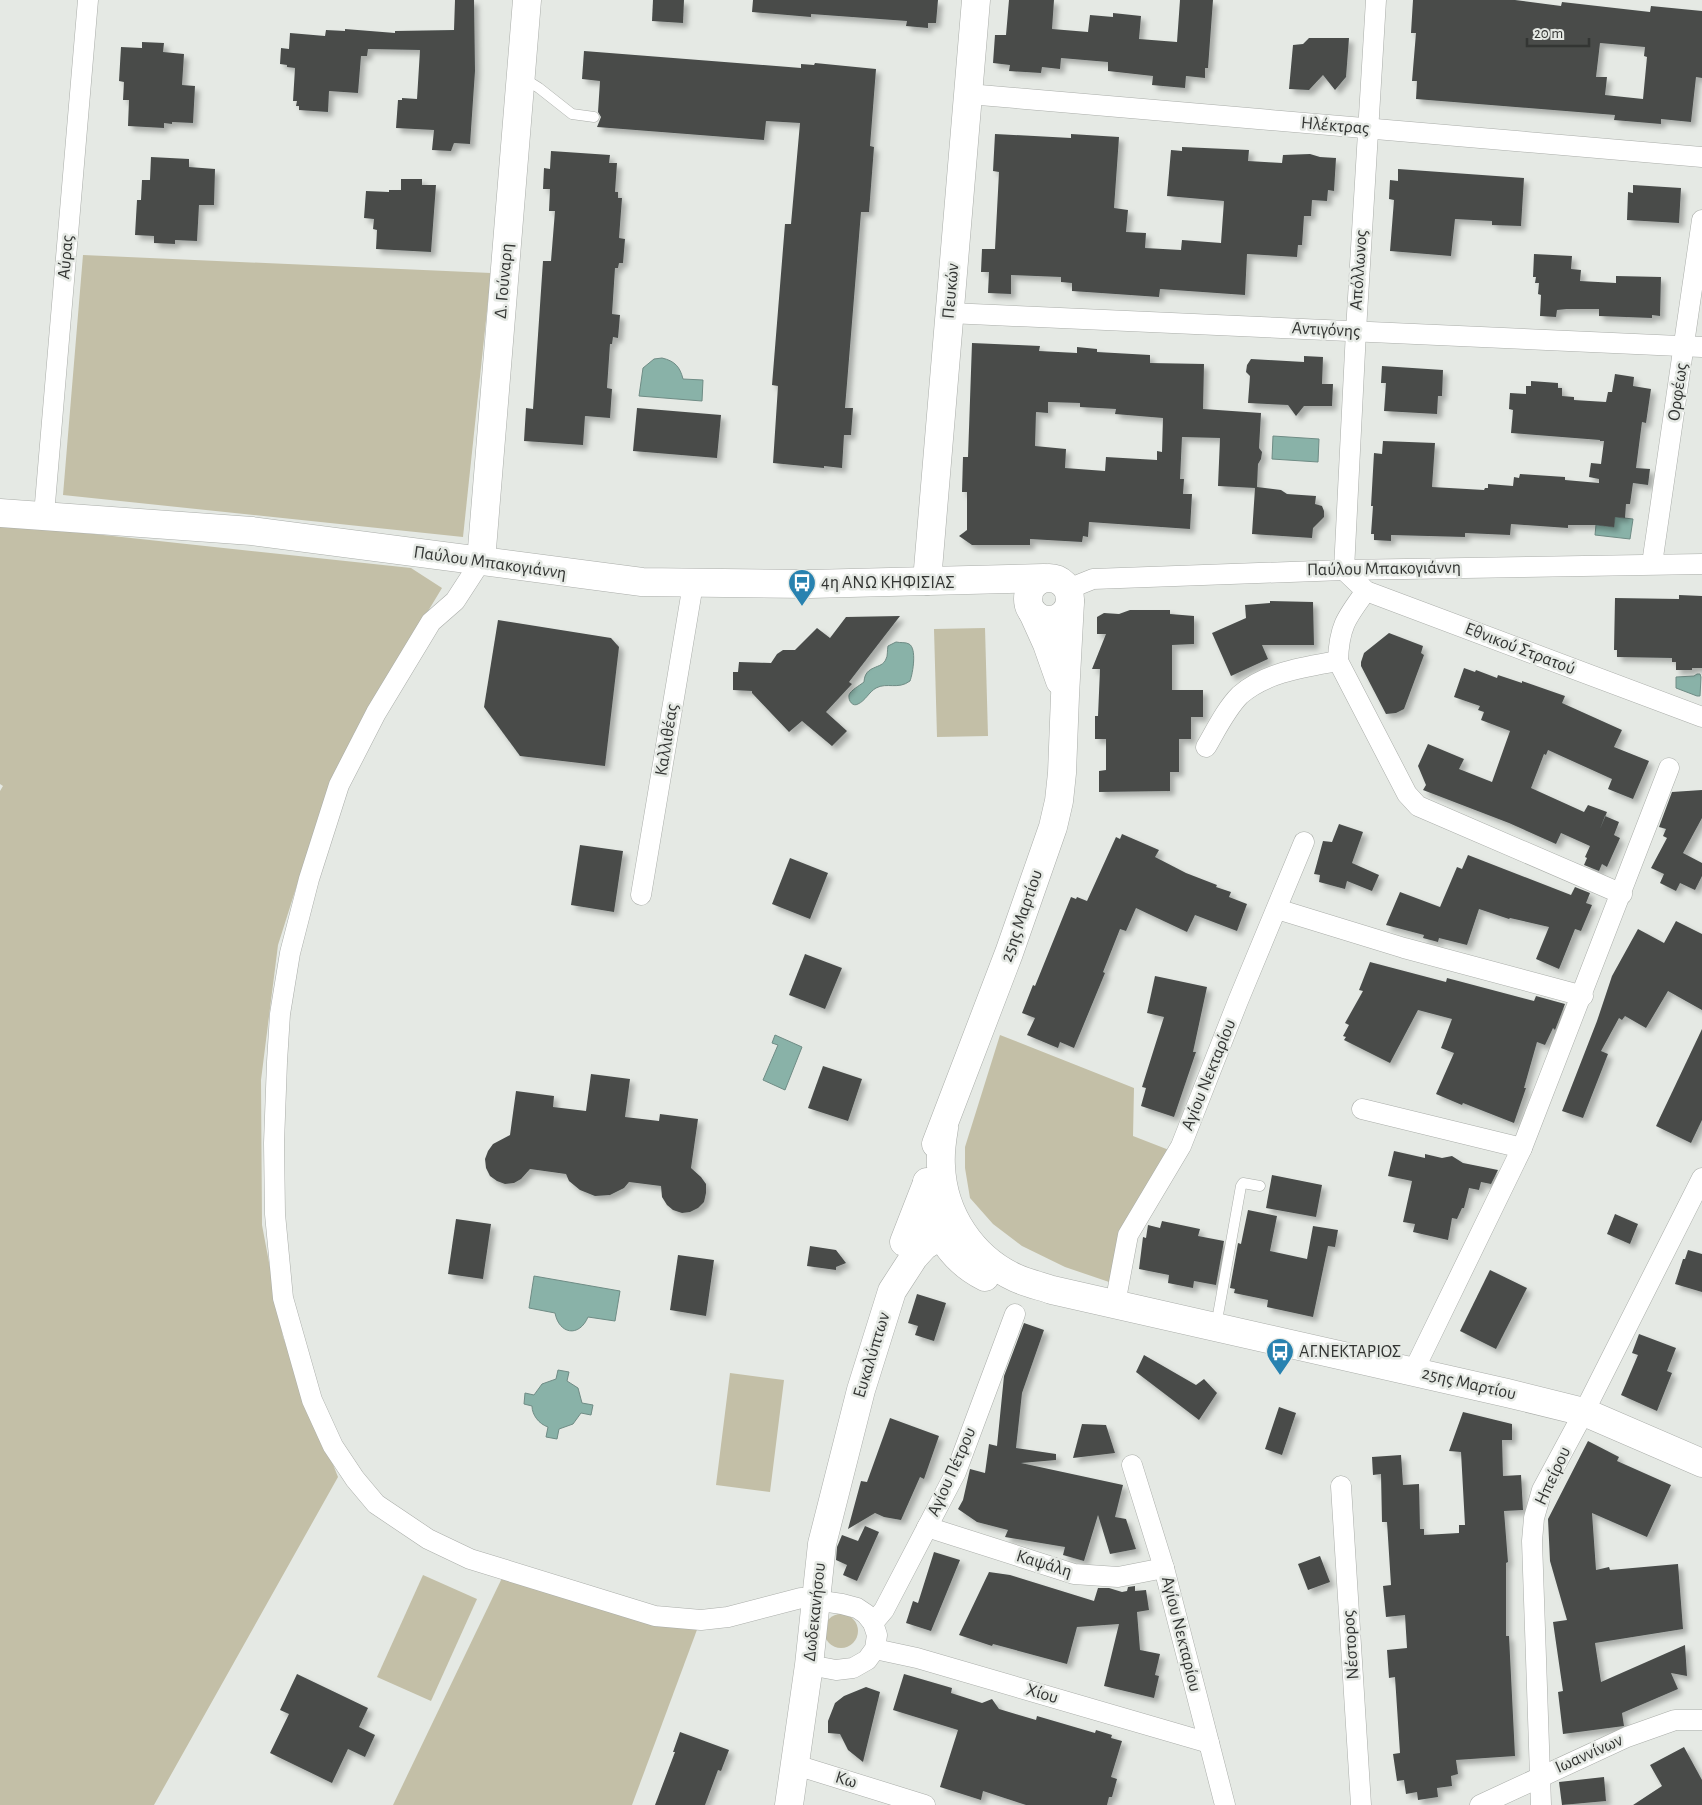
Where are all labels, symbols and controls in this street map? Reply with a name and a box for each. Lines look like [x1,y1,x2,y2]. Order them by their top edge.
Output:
scale bar [1527,15,1590,47]
text: 20 m [1534,26,1563,41]
street label: Ηλέκτρας [1300,114,1370,138]
street label: Απόλλωνος [1347,229,1371,311]
street label: Αύρας [55,234,77,280]
street label: Δ. Γούναρη [492,243,516,319]
street label: Πευκών [940,262,962,320]
street label: Αντιγόνης [1291,319,1361,341]
street label: Ορφέως [1665,362,1691,422]
street label: Παύλου Μπακογιάννη [412,543,568,583]
street label: Παύλου Μπακογιάννη [1307,559,1461,579]
bus stop icon: 4η ΑΝΩ ΚΗΦΙΣΙΑΣ [787,568,817,607]
place label: 4η ΑΝΩ ΚΗΦΙΣΙΑΣ [821,574,954,592]
street label: Εθνικού Στρατού [1462,620,1578,678]
street label: Καλλιθέας [652,703,682,777]
street label: 25ης Μαρτίου [997,867,1046,964]
street label: Αγίου Νεκταρίου [1178,1017,1239,1133]
street label: Ευκαλύπτων [850,1310,894,1400]
bus stop icon: ΑΓ.ΝΕΚΤΑΡΙΟΣ [1265,1337,1295,1376]
place label: ΑΓ.ΝΕΚΤΑΡΙΟΣ [1299,1343,1401,1361]
street label: 25ης Μαρτίου [1420,1363,1518,1404]
street label: Αγίου Πέτρου [923,1424,980,1519]
street label: Ηπείρου [1531,1444,1574,1508]
street label: Καψάλη [1014,1547,1074,1581]
street label: Δωδεκανήσου [801,1562,829,1662]
street label: Αγίου Νεκταρίου [1158,1574,1205,1693]
street label: Νέστορος [1340,1610,1362,1680]
street label: Χίου [1024,1680,1061,1707]
street label: Ιωαννίνων [1552,1730,1626,1777]
street label: Κω [833,1768,859,1792]

